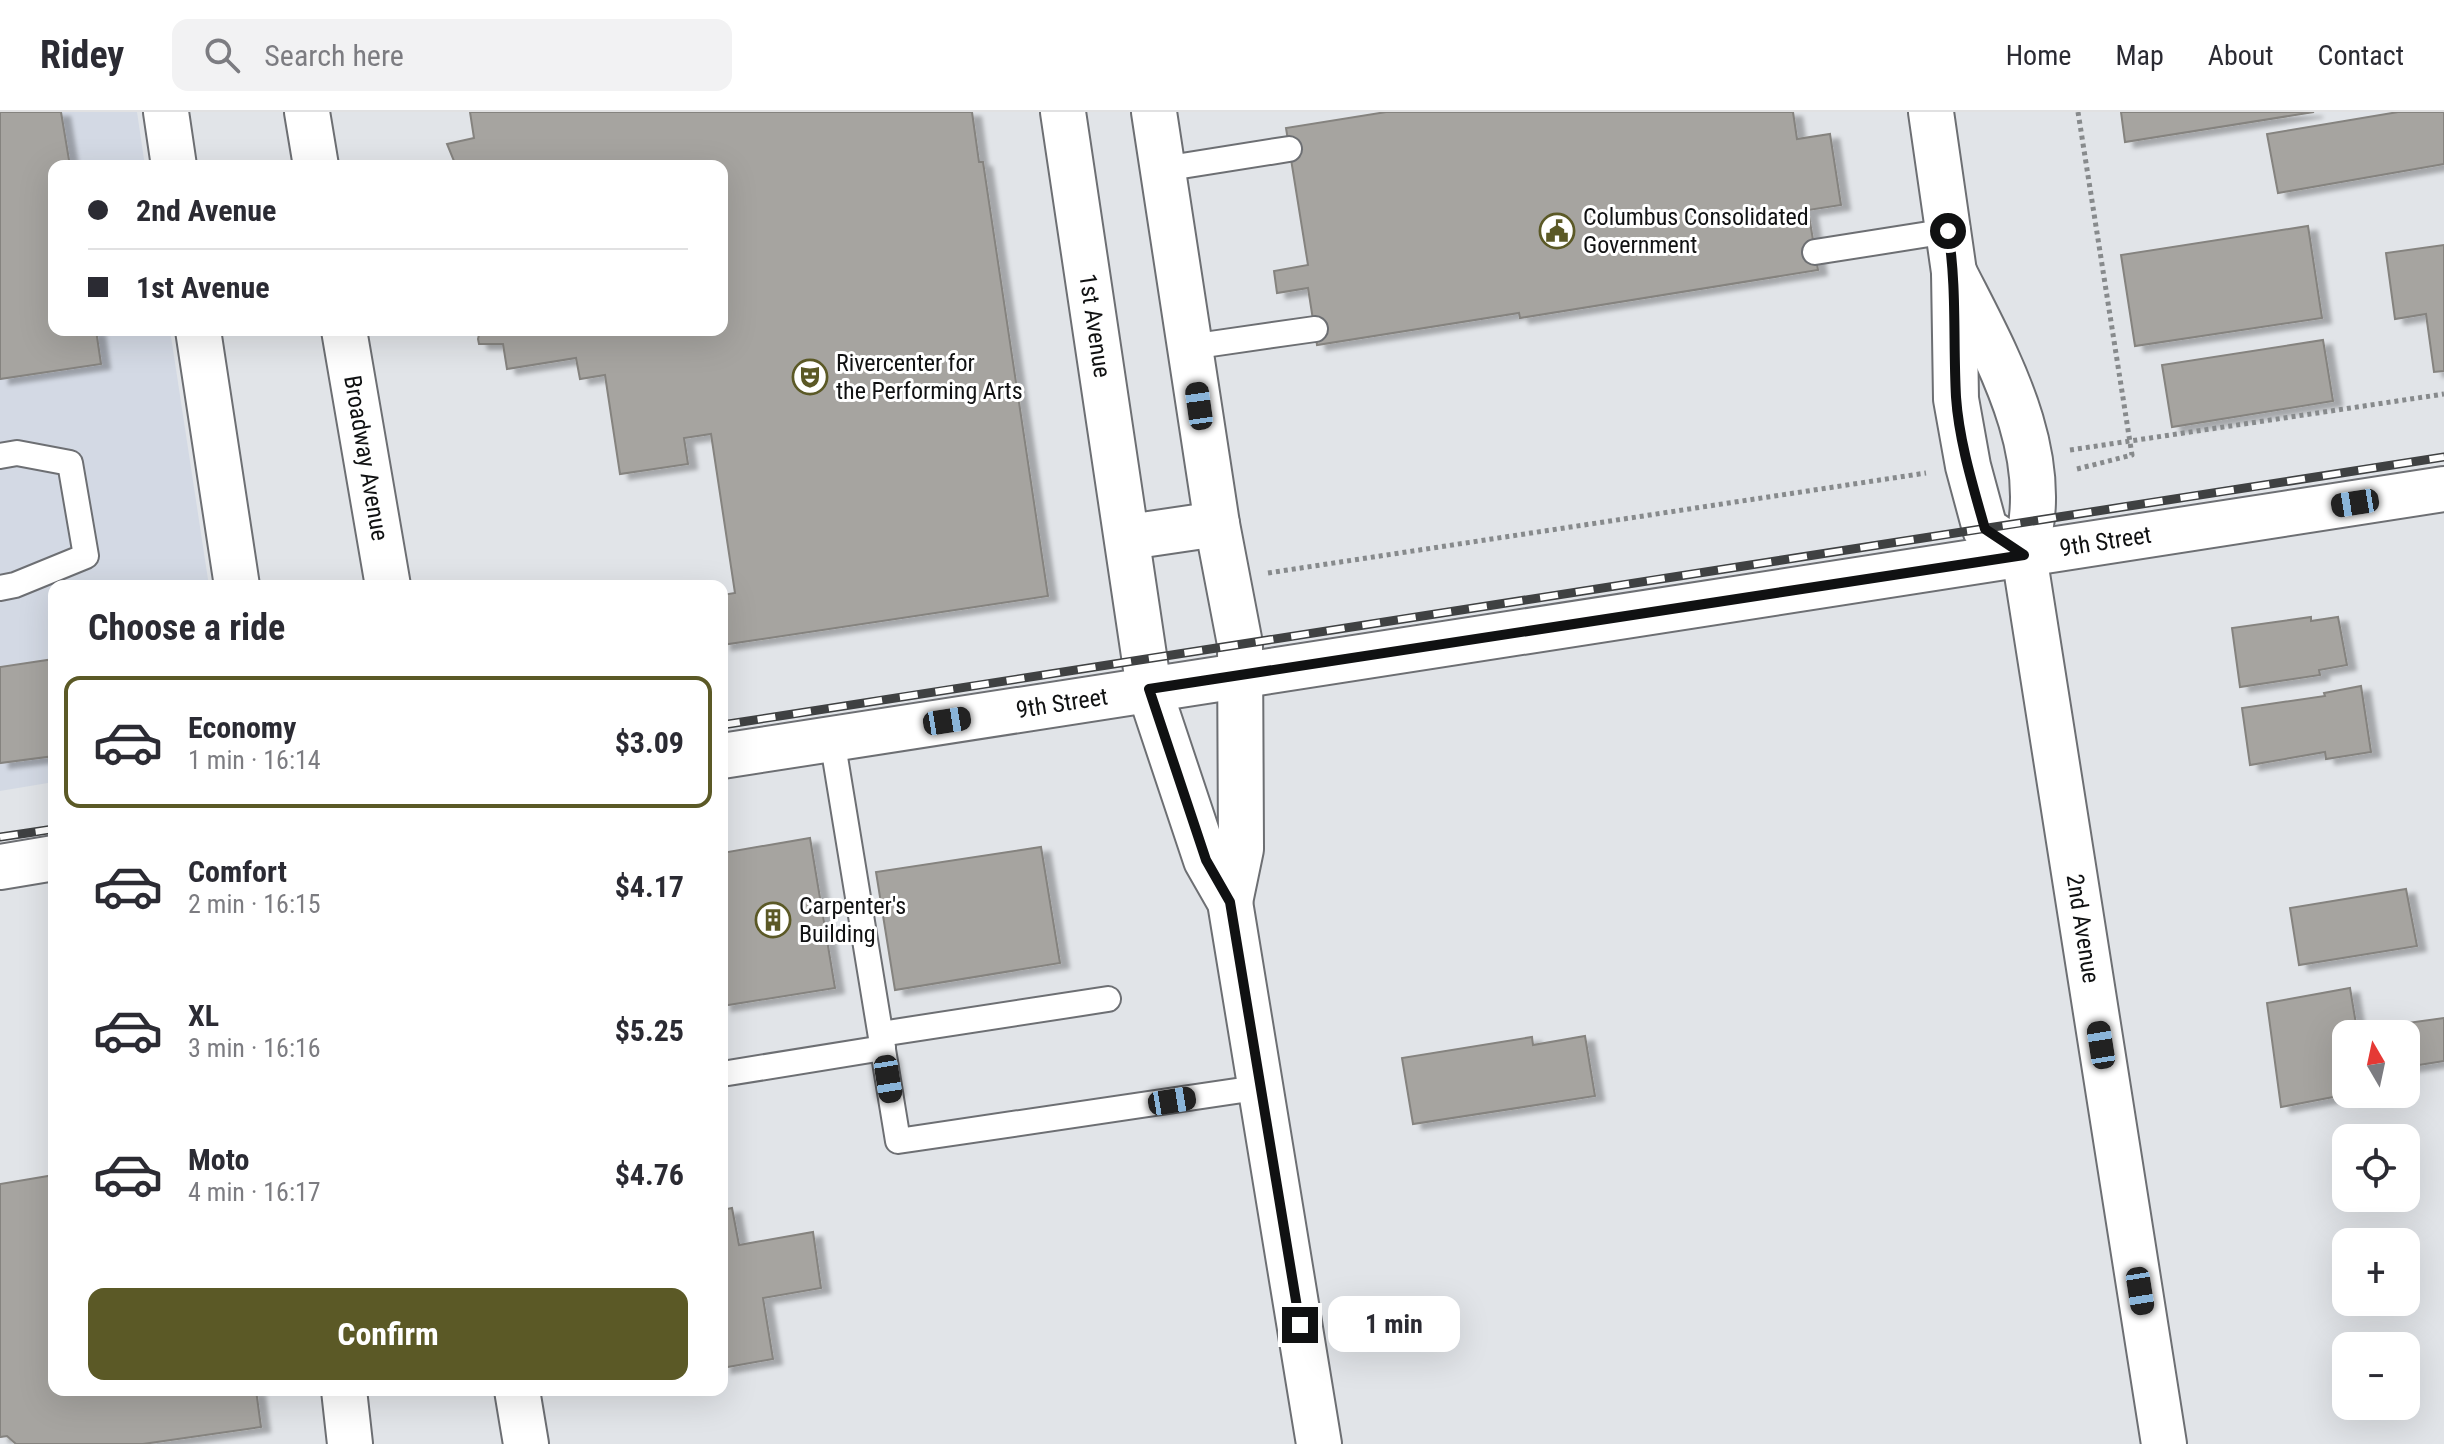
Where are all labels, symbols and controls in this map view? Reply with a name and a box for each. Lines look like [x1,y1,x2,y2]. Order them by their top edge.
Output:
search box [172,19,732,91]
text: Ridey [40,33,124,77]
icon: search [200,33,244,77]
text: Search here [264,38,404,73]
text: Home [2006,39,2071,72]
text: Map [2115,39,2164,72]
text: About [2208,39,2274,72]
text: Contact [2318,39,2404,72]
text: 2nd Avenue [136,193,276,228]
place label: Columbus Consolidated Government [1583,203,1809,259]
public building icon: Columbus Consolidated Government [1538,212,1576,250]
route start [1930,213,1966,249]
text: 1st Avenue [136,270,270,305]
street label: 1st Avenue [1073,272,1116,379]
place label: Rivercenter for the Performing Arts [836,349,1023,405]
theatre icon: Rivercenter for the Performing Arts [791,358,829,396]
street label: Broadway Avenue [338,373,394,543]
car [1184,381,1214,431]
car [2329,487,2381,519]
street label: 9th Street [2058,521,2153,562]
text: Choose a ride [88,607,285,649]
street label: 9th Street [1014,682,1110,724]
car [921,705,973,737]
icon: car [92,706,164,778]
text: Economy [188,710,296,745]
text: $3.09 [615,725,684,760]
text: 1 min · 16:14 [188,745,321,775]
icon: car [92,850,164,922]
text: Comfort [188,854,287,889]
text: $4.17 [615,869,684,904]
street label: 2nd Avenue [2060,872,2105,985]
text: 2 min · 16:15 [188,889,321,919]
place label: Carpenter's Building [799,892,906,948]
building icon: Carpenter's Building [754,901,792,939]
icon: car [92,994,164,1066]
text: XL [188,998,219,1033]
text: $5.25 [615,1013,684,1048]
car [2085,1019,2117,1071]
north arrow [2332,1020,2420,1108]
map controls [2332,1020,2420,1420]
text: 3 min · 16:16 [188,1033,321,1063]
car [872,1053,904,1105]
car [1146,1085,1198,1117]
button: locate [2332,1124,2420,1212]
icon: car [92,1138,164,1210]
text: Moto [188,1142,249,1177]
text: $4.76 [615,1157,684,1192]
text: 4 min · 16:17 [188,1177,321,1207]
button: + [2332,1228,2420,1316]
car [2124,1265,2156,1317]
button: Confirm [88,1288,688,1380]
callout: 1 min [1328,1297,1460,1353]
route end [1282,1307,1318,1343]
text: 1 min [1365,1309,1423,1339]
button: − [2332,1332,2420,1420]

